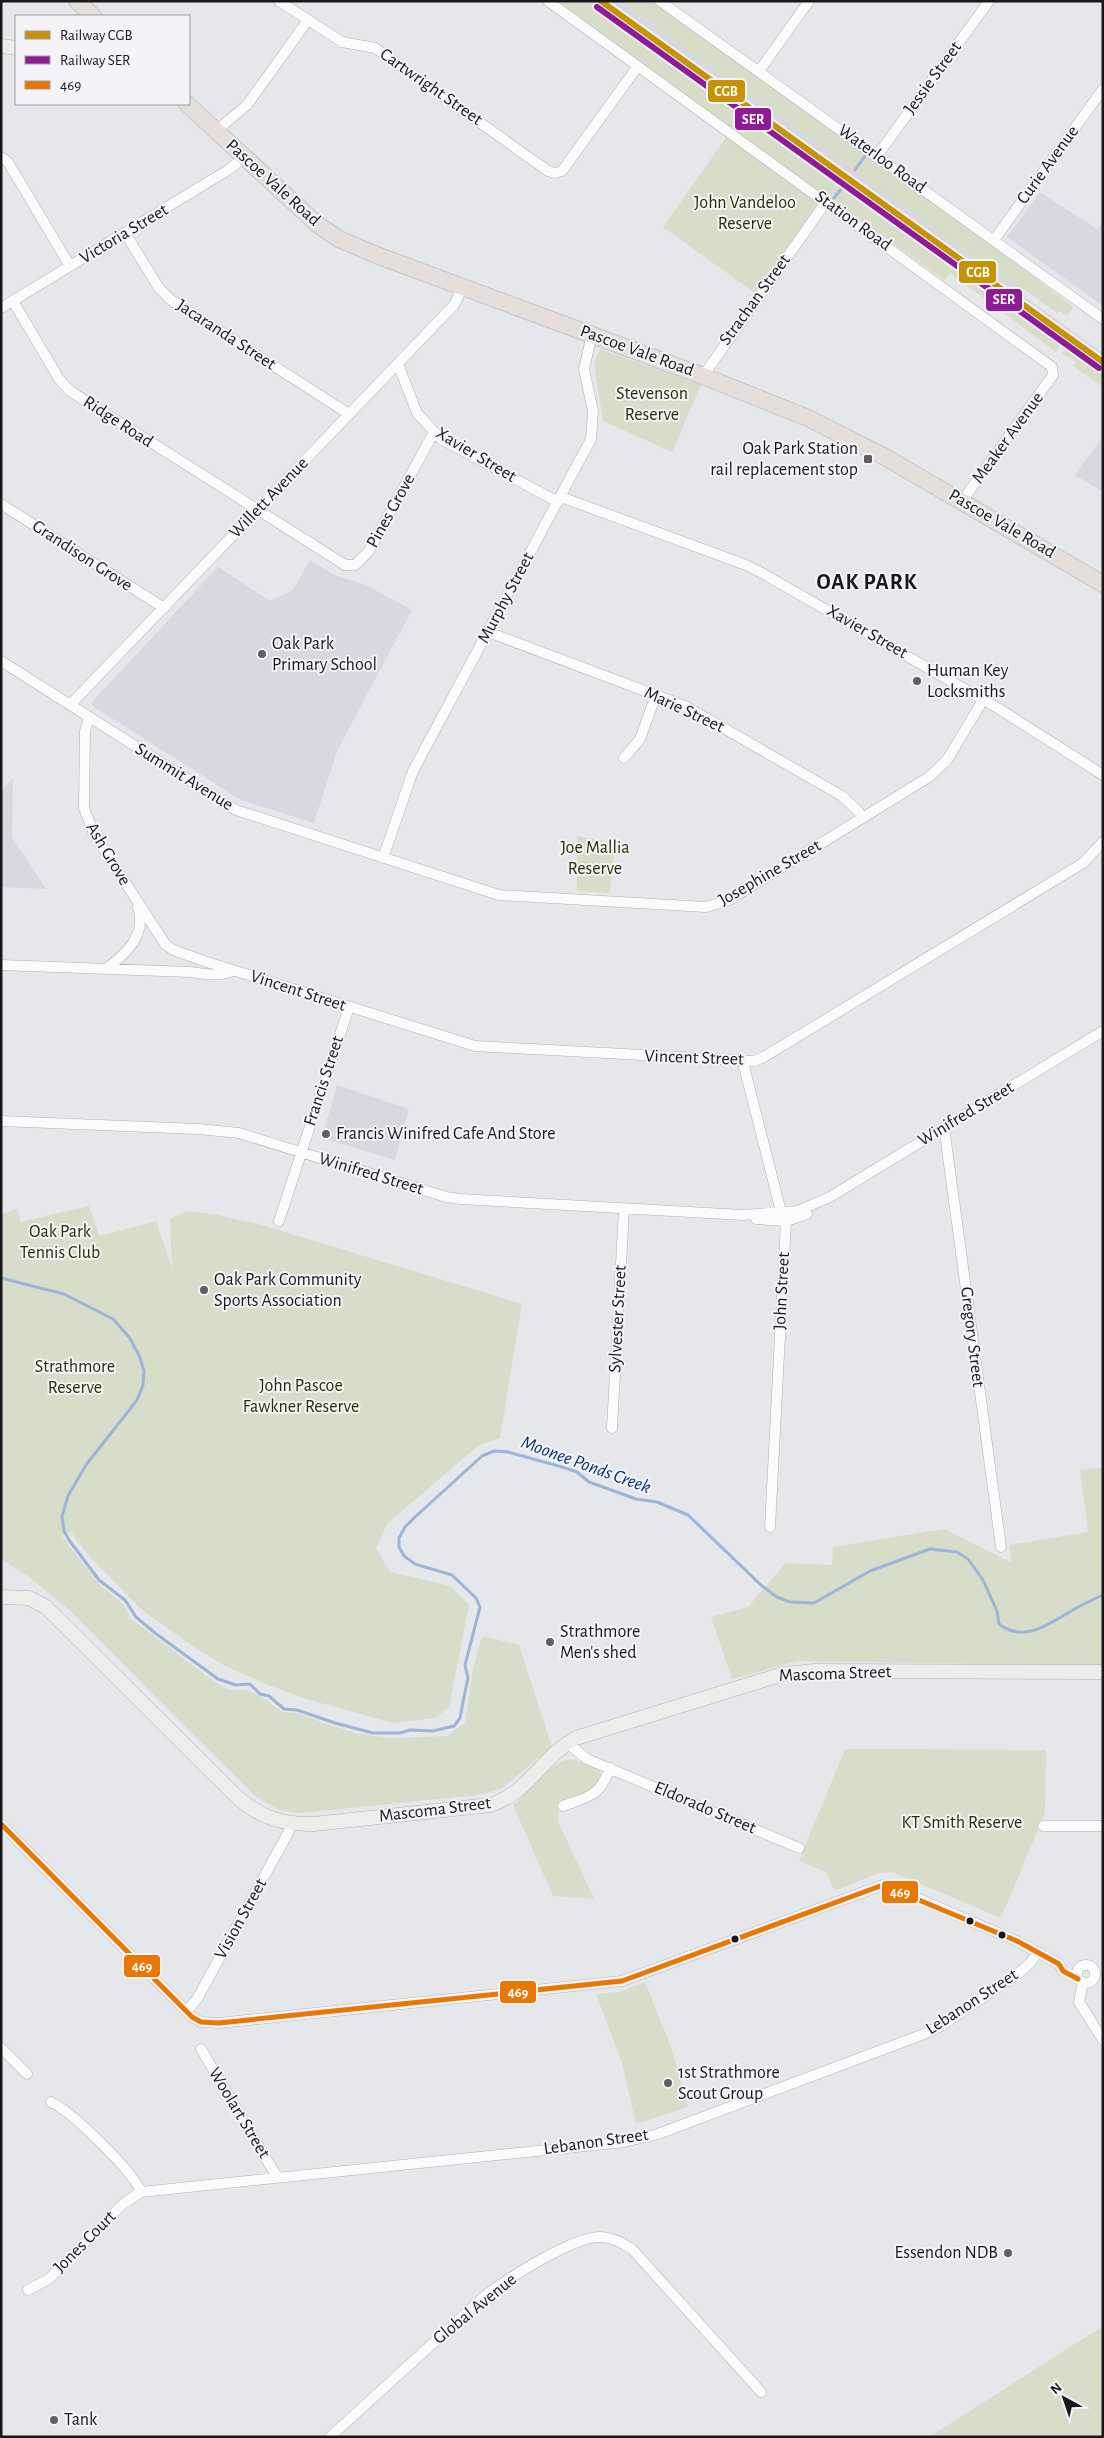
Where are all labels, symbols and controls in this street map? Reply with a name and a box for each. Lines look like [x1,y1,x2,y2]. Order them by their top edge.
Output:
legend [15,15,190,105]
text: Railway CGB [60,28,133,43]
street label: Jessie Street [901,38,965,118]
street label: Cartwright Street [376,45,486,129]
text: Railway SER [60,53,130,68]
text: 469 [60,78,81,93]
line badge: CGB [707,79,746,103]
text: CGB [714,85,738,99]
line badge: SER [734,107,772,131]
text: SER [742,113,764,127]
street label: Waterloo Road [835,121,929,197]
street label: Curie Avenue [1014,122,1082,208]
street label: Pascoe Vale Road [222,136,324,230]
street label: Station Road [812,187,894,255]
park label: John Vandeloo Reserve [694,194,796,233]
street label: Victoria Street [77,201,171,267]
street label: Strachan Street [716,251,794,349]
line badge: CGB [958,260,997,284]
text: CGB [966,266,990,280]
line badge: SER [985,288,1023,312]
text: SER [993,293,1015,307]
street label: Jacaranda Street [173,296,279,374]
street label: Pascoe Vale Road [578,322,696,380]
park label: Stevenson Reserve [616,385,688,424]
street label: Meaker Avenue [969,389,1047,487]
street label: Ridge Road [80,393,156,451]
street label: Xavier Street [433,424,519,486]
place label: Oak Park Station rail replacement stop [710,440,858,479]
marker: Oak Park Station rail replacement stop [862,453,874,465]
street label: Willett Avenue [226,454,312,542]
street label: Pines Grove [363,471,419,551]
street label: Pascoe Vale Road [946,486,1058,562]
street label: Grandison Grove [29,517,135,595]
street label: Murphy Street [475,549,538,646]
district label: OAK PARK [816,571,918,593]
street label: Xavier Street [824,602,911,662]
place label: Oak Park Primary School [272,635,377,674]
marker: Oak Park Primary School [256,648,268,660]
place label: Human Key Locksmiths [927,662,1009,701]
marker: Human Key Locksmiths [911,675,923,687]
street label: Marie Street [641,684,727,736]
street label: Summit Avenue [132,740,236,814]
street label: Ash Grove [82,819,134,889]
street label: Josephine Street [716,836,824,910]
park label: Joe Mallia Reserve [560,839,630,878]
street label: Vincent Street [248,967,348,1015]
street label: Francis Street [301,1034,347,1128]
street label: Vincent Street [644,1047,744,1069]
street label: Winifred Street [915,1078,1017,1150]
place label: Francis Winifred Cafe And Store [336,1125,555,1143]
marker: Francis Winifred Cafe And Store [320,1128,332,1140]
street label: Winifred Street [317,1150,426,1199]
park label: Oak Park Tennis Club [20,1223,100,1262]
street label: John Street [771,1251,793,1330]
street label: Sylvester Street [606,1265,630,1373]
place label: Oak Park Community Sports Association [214,1271,362,1310]
marker: Oak Park Community Sports Association [198,1284,210,1296]
street label: Gregory Street [957,1286,987,1388]
park label: Strathmore Reserve [35,1358,115,1397]
park label: John Pascoe Fawkner Reserve [243,1377,359,1416]
water label: Moonee Ponds Creek [519,1433,654,1497]
place label: Strathmore Men's shed [560,1623,640,1662]
marker: Strathmore Men's shed [544,1636,556,1648]
street label: Mascoma Street [778,1663,892,1685]
street label: Eldorado Street [652,1779,759,1838]
street label: Mascoma Street [378,1794,492,1826]
park label: KT Smith Reserve [902,1814,1022,1832]
street label: Vision Street [212,1876,271,1962]
line badge: 469 [881,1880,919,1904]
text: 469 [890,1886,911,1900]
unlabelled marker [965,1916,975,1926]
unlabelled marker [997,1930,1007,1940]
unlabelled marker [730,1934,740,1944]
line badge: 469 [123,1954,161,1978]
text: 469 [132,1960,153,1974]
street label: Lebanon Street [923,1966,1021,2038]
line badge: 469 [499,1980,537,2004]
text: 469 [508,1986,529,2000]
street label: Woolart Street [205,2064,273,2162]
place label: 1st Strathmore Scout Group [678,2064,780,2103]
marker: 1st Strathmore Scout Group [662,2077,674,2089]
street label: Lebanon Street [543,2126,650,2158]
street label: Jones Court [51,2207,120,2276]
place label: Essendon NDB [895,2244,998,2262]
marker: Essendon NDB [1002,2247,1014,2259]
street label: Global Avenue [430,2270,520,2348]
north arrow [1039,2373,1089,2423]
text: N [1048,2380,1065,2397]
place label: Tank [64,2411,98,2429]
marker: Tank [48,2414,60,2426]

